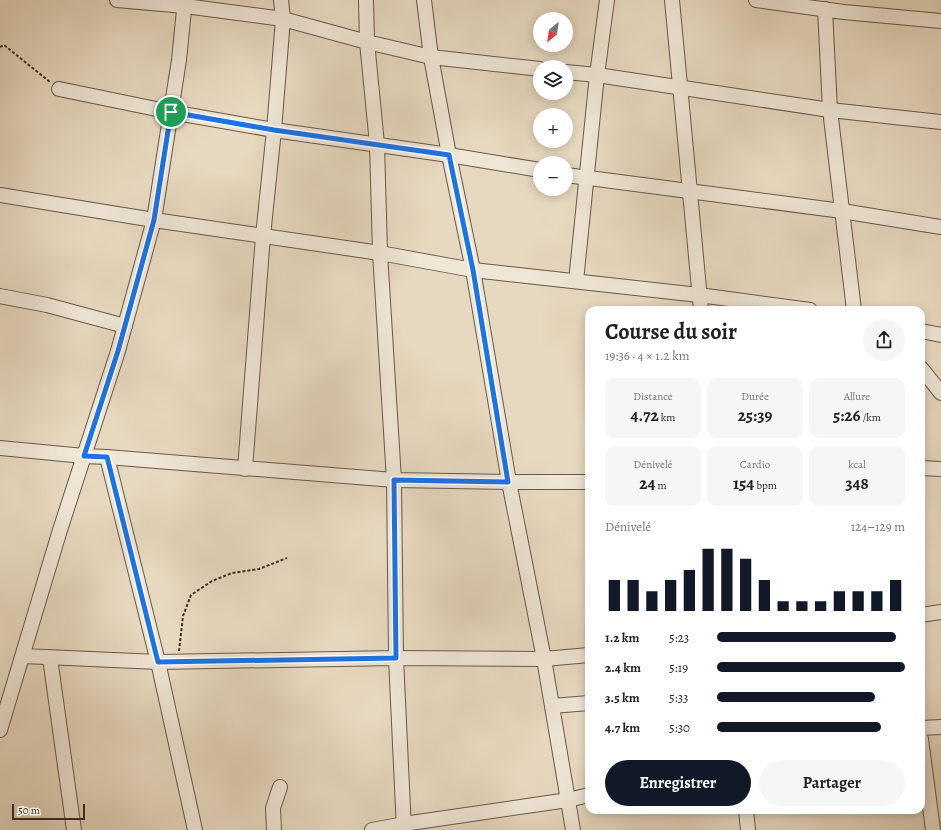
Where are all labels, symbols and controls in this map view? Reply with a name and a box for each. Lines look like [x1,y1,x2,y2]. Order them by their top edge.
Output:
north arrow [533,12,573,52]
map controls [533,12,573,196]
button: layers [533,60,573,100]
pin [154,95,188,129]
icon: arrive [160,101,182,123]
button: + [533,108,573,148]
button: − [533,156,573,196]
text: Course du soir [605,317,737,347]
button: share [863,319,905,361]
text: 19:36 · 4 × 1.2 km [605,347,690,364]
text: Distance [633,389,673,404]
text: Durée [741,389,769,404]
text: Allure [844,389,870,404]
text: 4.72 [631,404,659,427]
text: 25:39 [738,404,772,427]
text: 5:26 [833,404,861,427]
text: km [659,410,675,425]
text: /km [861,410,881,425]
text: Dénivelé [633,457,673,472]
text: Cardio [740,457,770,472]
text: kcal [848,457,866,472]
text: 24 [639,472,655,495]
text: 154 [733,472,754,495]
text: 348 [845,472,869,495]
text: m [655,478,667,493]
text: bpm [754,478,777,493]
text: Dénivelé [605,518,651,535]
text: 124–129 m [851,518,905,535]
text: 1.2 km [605,629,639,646]
text: 5:23 [669,629,689,646]
text: 2.4 km [605,659,641,676]
text: 5:19 [669,659,688,676]
text: 3.5 km [605,689,640,706]
text: 5:33 [669,689,689,706]
text: 4.7 km [605,719,640,736]
text: 5:30 [669,719,690,736]
button: Enregistrer [605,760,751,806]
button: Partager [759,760,905,806]
scale bar [12,802,85,821]
text: 50 m [18,803,40,818]

